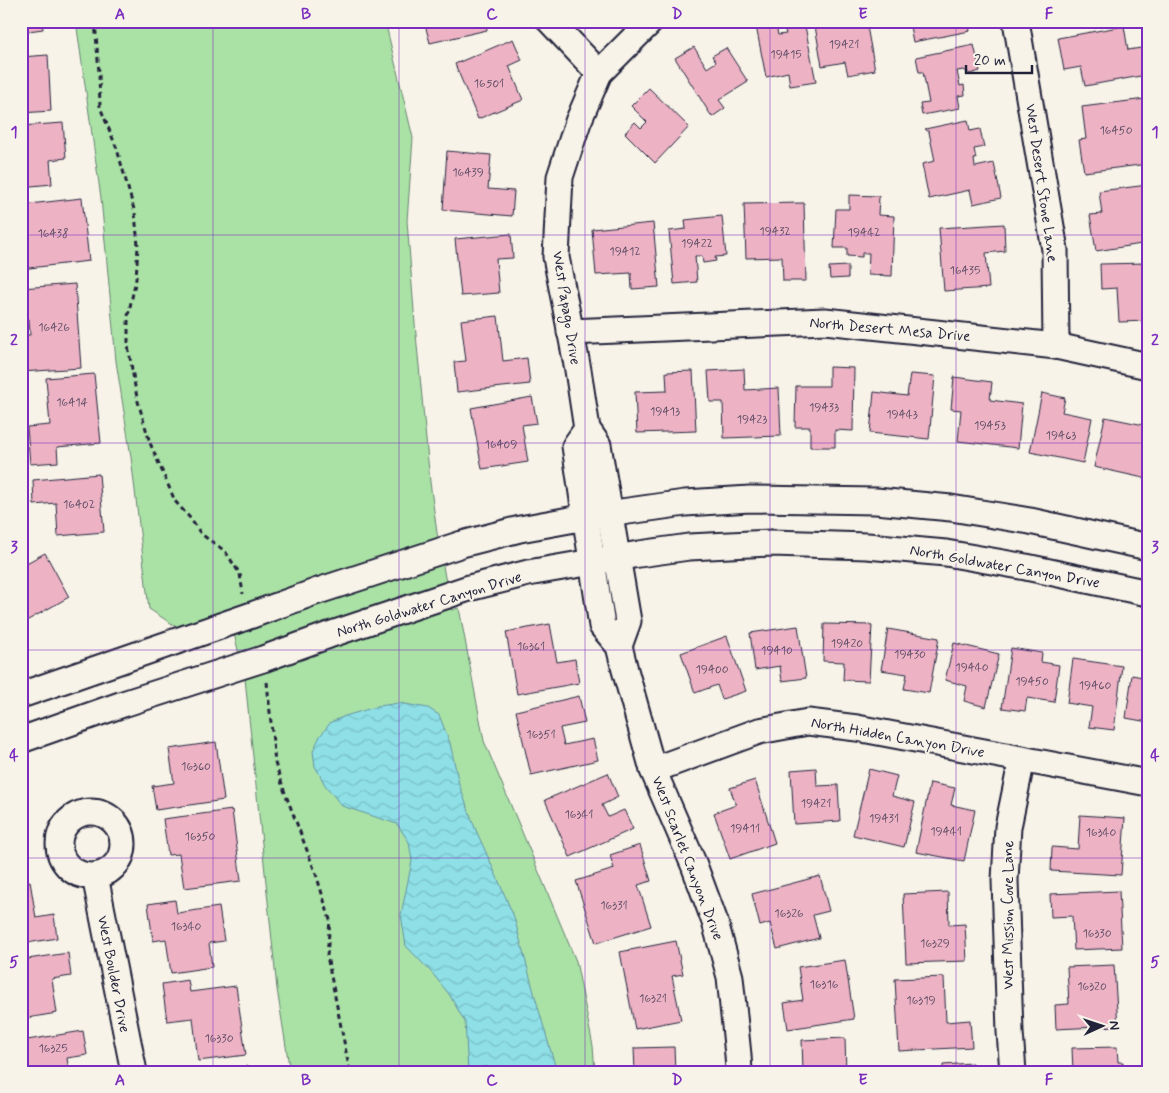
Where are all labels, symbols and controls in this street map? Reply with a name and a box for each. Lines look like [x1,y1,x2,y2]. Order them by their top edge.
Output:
text: A [115,4,125,25]
text: B [301,4,311,25]
text: C [486,4,498,25]
text: D [671,4,683,25]
text: E [858,4,868,25]
text: F [1045,4,1054,25]
house number: 19421 [829,37,859,53]
scale bar [966,42,1033,74]
house number: 19415 [770,47,802,63]
text: 20 m [974,51,1006,71]
house number: 16501 [474,76,504,92]
street label: West Desert Stone Lane [1020,103,1062,264]
text: 1 [10,122,18,143]
text: 1 [1151,122,1159,143]
house number: 16450 [1099,123,1133,139]
house number: 16439 [452,165,484,181]
house number: 19432 [759,224,791,240]
house number: 19442 [848,225,880,241]
house number: 16438 [37,226,69,242]
house number: 19422 [681,236,713,252]
house number: 19412 [609,244,641,260]
street label: West Papago Drive [546,250,585,367]
house number: 16435 [950,263,980,279]
street label: North Desert Mesa Drive [809,313,971,347]
house number: 16426 [38,320,70,336]
text: 2 [10,330,18,351]
text: 2 [1151,330,1159,351]
house number: 16414 [56,395,88,411]
house number: 19433 [809,400,839,416]
house number: 19413 [650,404,680,420]
house number: 19443 [886,407,918,423]
house number: 19423 [737,412,767,428]
house number: 19453 [974,418,1006,434]
house number: 19463 [1046,428,1076,444]
house number: 16409 [485,437,517,453]
house number: 16402 [63,497,95,513]
text: 3 [10,537,18,558]
text: 3 [1151,537,1159,558]
street label: North Goldwater Canyon Drive [908,540,1102,594]
street label: North Goldwater Canyon Drive [334,567,524,643]
house number: 19420 [831,636,863,652]
house number: 16361 [517,639,545,655]
house number: 19410 [761,643,793,659]
house number: 19430 [894,647,926,663]
house number: 19440 [955,660,989,676]
house number: 19400 [695,662,729,678]
house number: 19450 [1015,674,1049,690]
house number: 19460 [1079,678,1111,694]
street label: North Hidden Canyon Drive [810,713,986,763]
house number: 16351 [526,727,556,743]
text: 4 [9,745,19,766]
text: 4 [1150,745,1160,766]
house number: 16360 [181,759,211,775]
street label: West Scarlet Canyon Drive [646,773,728,944]
house number: 19421 [801,796,831,812]
house number: 16341 [564,807,594,823]
house number: 19431 [869,811,899,827]
house number: 19411 [730,821,760,837]
house number: 19441 [930,824,962,840]
house number: 16340 [1086,825,1117,841]
house number: 16350 [185,829,216,845]
street label: West Mission Cove Lane [999,840,1019,990]
house number: 16331 [600,898,628,914]
house number: 16326 [774,906,804,922]
street label: West Boulder Drive [92,914,134,1035]
house number: 16340 [171,919,202,935]
house number: 16330 [1082,926,1112,942]
house number: 16329 [920,936,950,952]
text: 5 [9,952,19,973]
text: 5 [1150,952,1160,973]
house number: 16316 [810,977,839,993]
house number: 16320 [1077,979,1107,995]
house number: 16321 [639,991,667,1007]
house number: 16319 [906,993,936,1009]
north arrow [1076,1000,1126,1050]
text: N [1105,1020,1123,1031]
house number: 16330 [204,1031,234,1047]
house number: 16325 [38,1041,68,1057]
text: A [115,1070,125,1091]
text: B [301,1070,311,1091]
text: C [486,1070,498,1091]
text: D [671,1070,683,1091]
text: E [858,1070,868,1091]
text: F [1045,1070,1054,1091]

